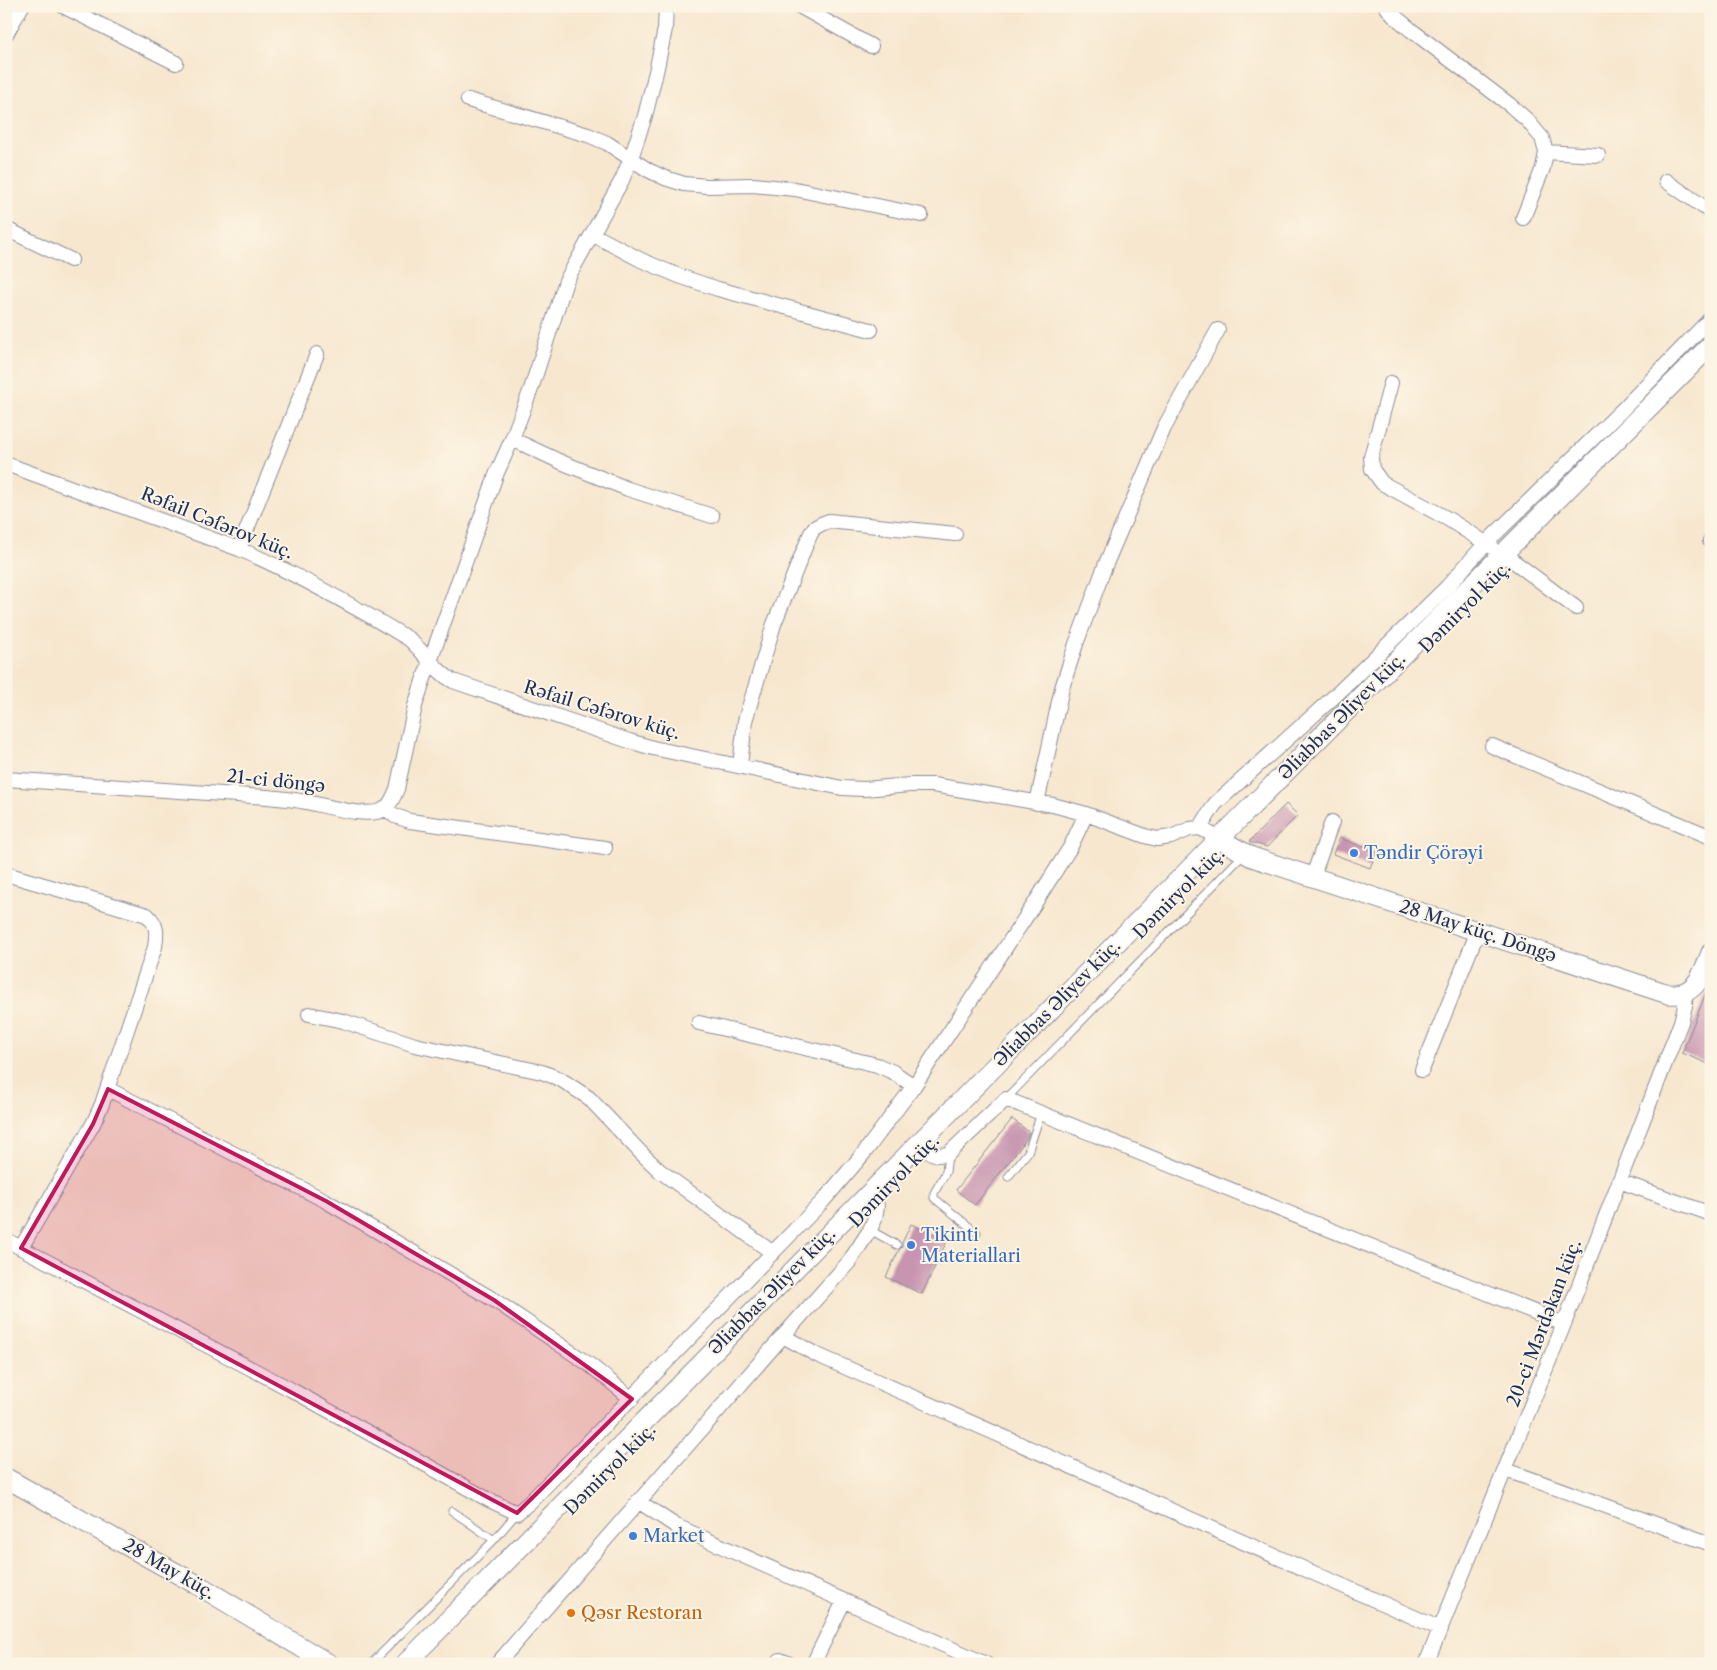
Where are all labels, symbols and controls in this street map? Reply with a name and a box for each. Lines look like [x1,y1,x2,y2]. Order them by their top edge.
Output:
street label: Rəfail Cəfərov küç. [138,482,296,564]
street label: Dəmiryol küç. [1415,557,1515,657]
street label: Əliabbas Əliyev küç. [1274,648,1410,784]
street label: Rəfail Cəfərov küç. [521,676,683,744]
street label: 21-ci döngə [226,765,326,797]
place label: Təndir Çörəyi [1364,842,1484,864]
street label: Dəmiryol küç. [1129,843,1229,943]
marker: Təndir Çörəyi [1348,847,1360,859]
street label: 28 May küç. Döngə [1397,895,1559,967]
street label: Əliabbas Əliyev küç. [989,935,1125,1071]
street label: Dəmiryol küç. [844,1130,944,1232]
street label: Əliabbas Əliyev küç. [704,1223,840,1359]
place label: Tikinti Materiallari [921,1224,1021,1267]
street label: 20-ci Mərdəkan küç. [1502,1236,1586,1410]
marker: Tikinti Materiallari [905,1239,917,1251]
street label: Dəmiryol küç. [560,1419,660,1519]
place label: Market [643,1525,705,1547]
marker: Market [627,1530,639,1542]
street label: 28 May küç. [119,1534,219,1604]
place label: Qəsr Restoran [581,1602,702,1624]
marker: Qəsr Restoran [565,1607,577,1619]

